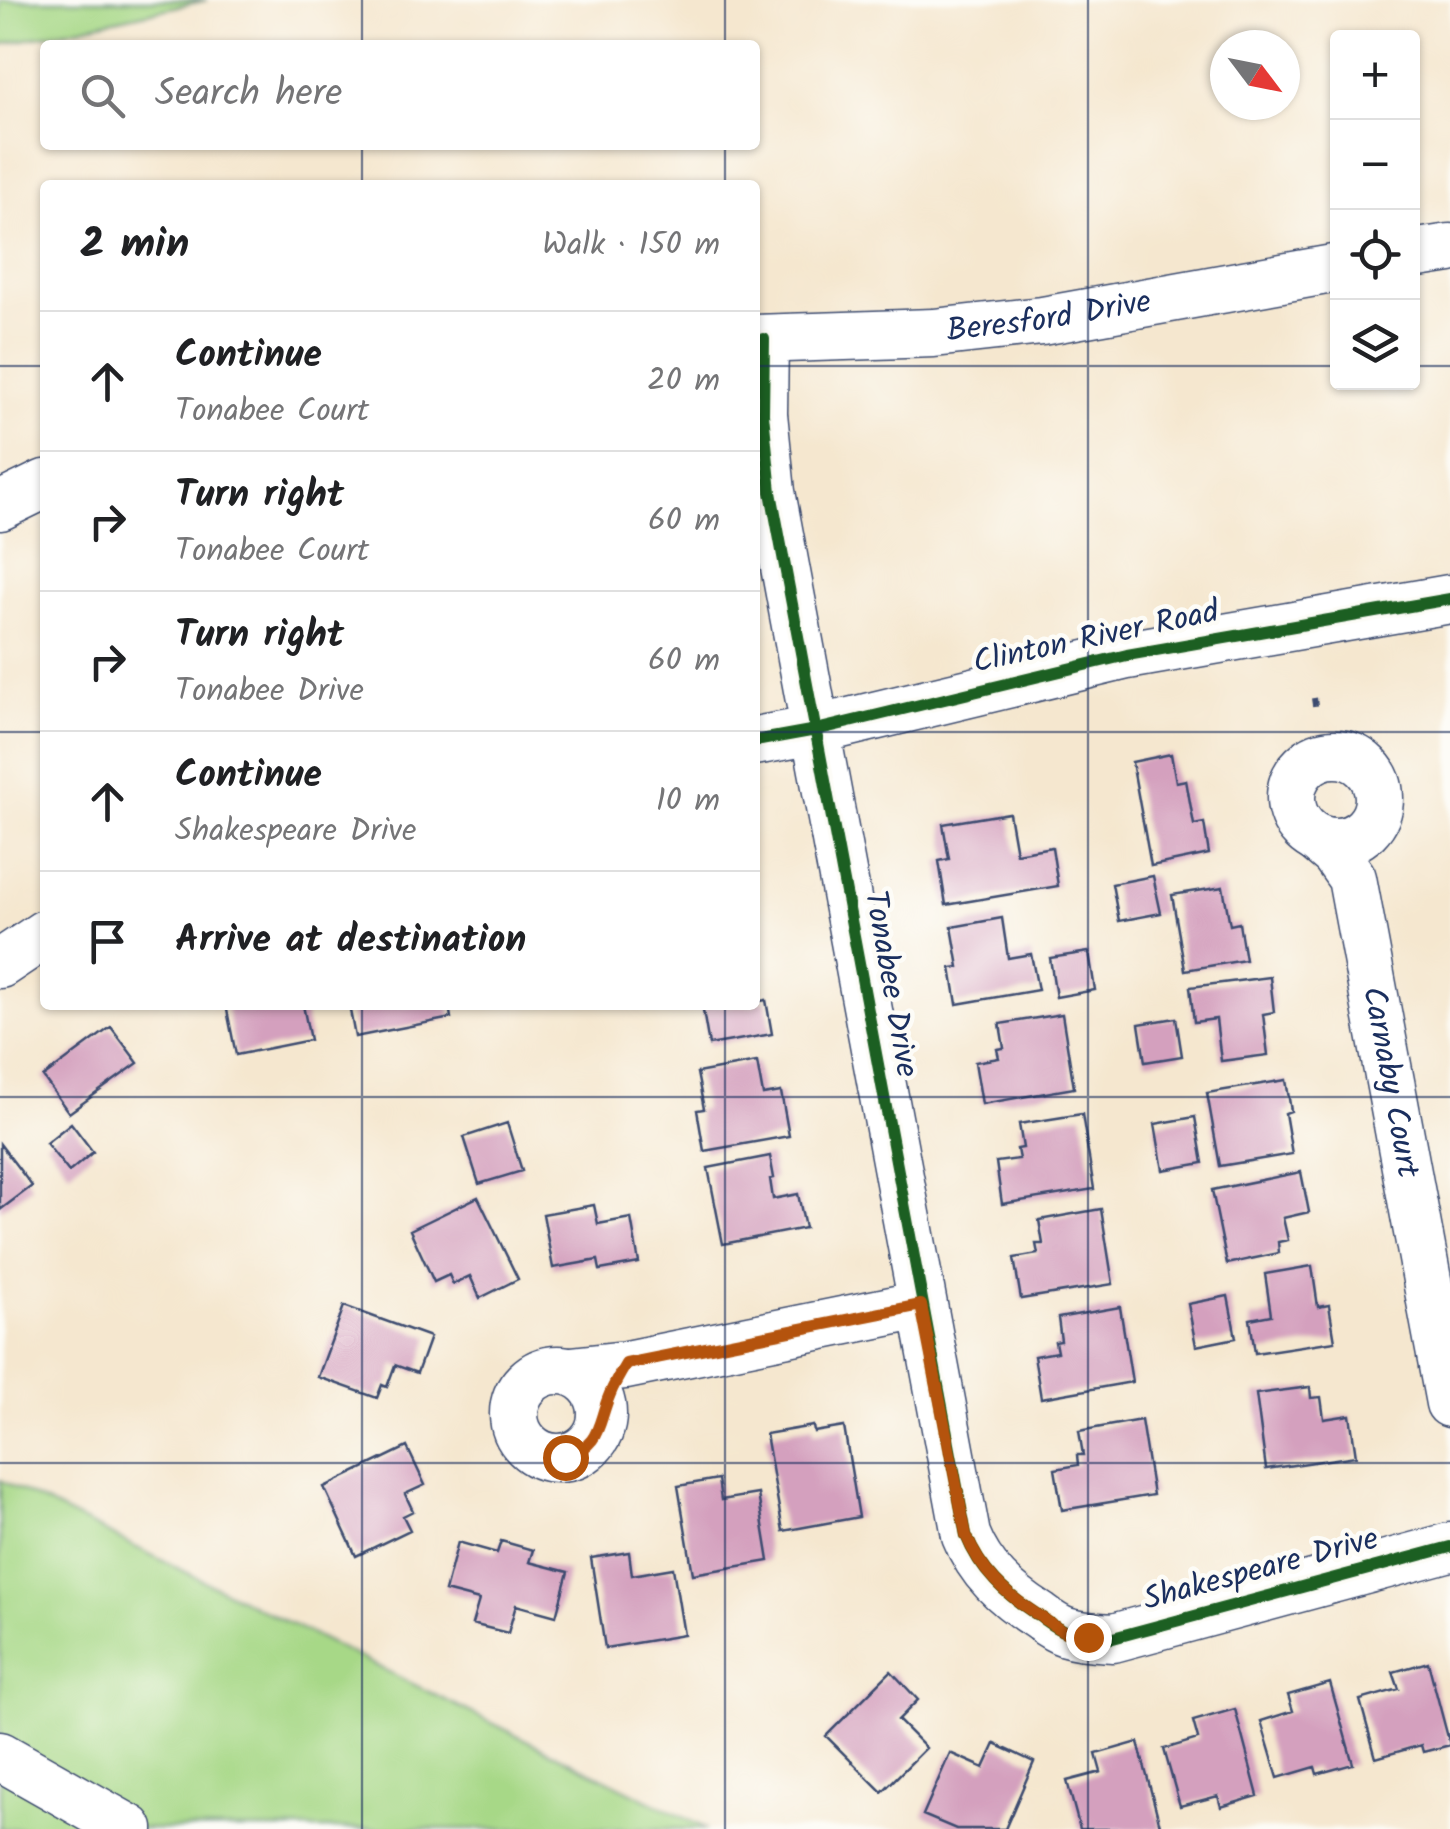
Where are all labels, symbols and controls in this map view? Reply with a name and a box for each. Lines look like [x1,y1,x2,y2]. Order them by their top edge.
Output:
north arrow [1210,30,1300,120]
map controls [1330,30,1420,390]
button: + [1330,30,1420,120]
search box [40,40,760,150]
text: Search here [155,65,342,125]
icon: search [75,68,130,123]
button: − [1330,120,1420,210]
button: locate [1330,210,1420,300]
text: 2 min [80,212,189,279]
text: Walk · 150 m [542,220,720,271]
street label: Beresford Drive [944,276,1155,357]
button: layers [1330,300,1420,390]
text: Continue [175,326,322,386]
icon: ahead [80,354,135,409]
text: 20 m [647,356,720,407]
text: Tonabee Court [175,386,369,437]
text: Turn right [175,466,344,526]
icon: right [80,494,135,549]
text: 60 m [648,496,720,547]
text: Tonabee Court [175,526,369,577]
street label: Clinton River Road [968,587,1225,689]
text: Turn right [175,606,344,666]
icon: right [80,634,135,689]
text: 60 m [648,636,720,687]
text: Tonabee Drive [175,666,364,717]
text: Continue [175,746,322,806]
icon: ahead [80,774,135,829]
text: 10 m [656,776,720,827]
text: Shakespeare Drive [175,806,416,857]
street label: Tonabee Drive [848,887,932,1081]
text: Arrive at destination [175,911,526,971]
icon: arrive [80,914,135,969]
street label: Carnaby Court [1347,982,1433,1183]
route start [543,1435,589,1481]
street label: Shakespeare Drive [1138,1514,1384,1626]
route end [1066,1615,1112,1661]

